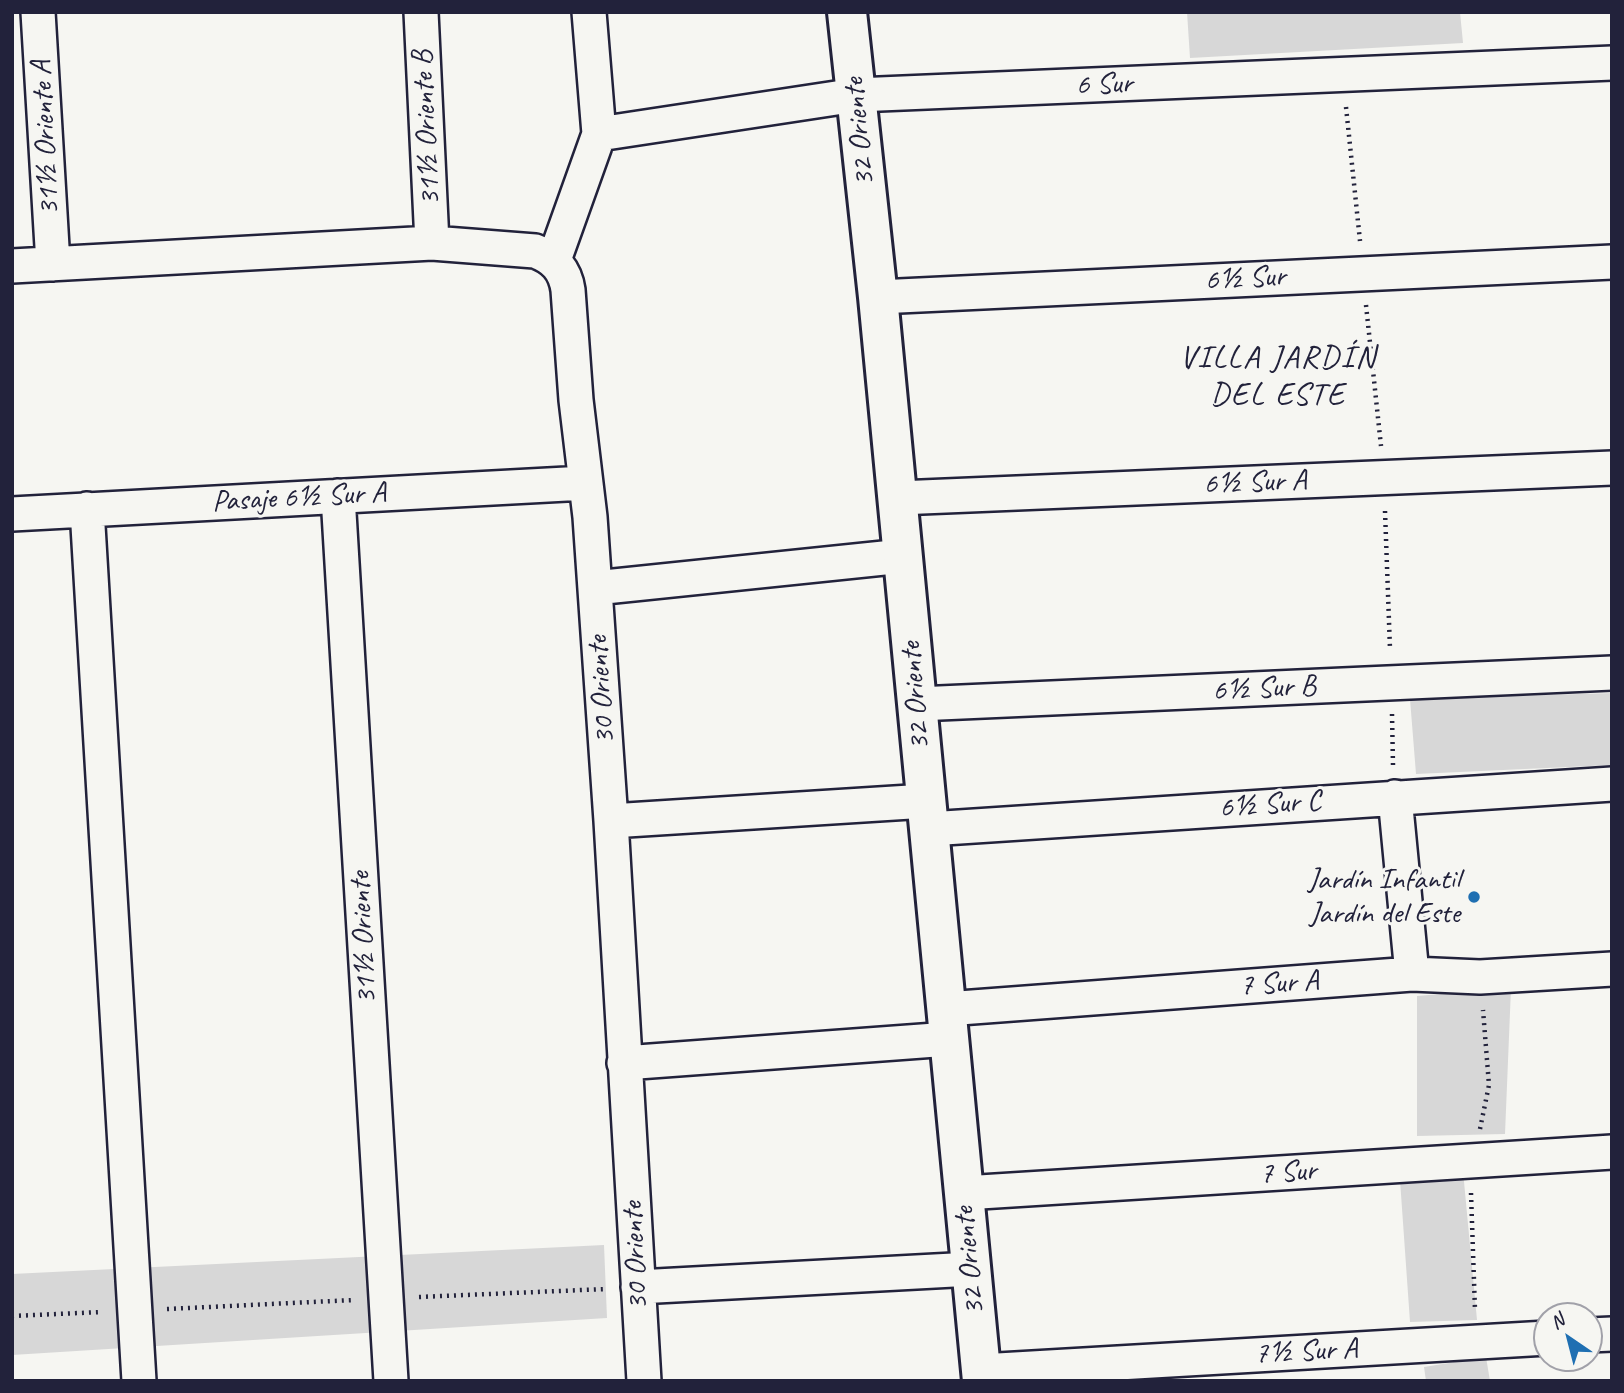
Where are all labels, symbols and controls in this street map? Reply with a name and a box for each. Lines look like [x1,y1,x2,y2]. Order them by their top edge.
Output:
street label: 31½ Oriente B [405,49,449,207]
street label: 31½ Oriente A [24,60,68,216]
street label: 6 Sur [1075,66,1133,104]
street label: 32 Oriente [836,76,884,188]
street label: 6½ Sur [1204,259,1286,299]
district label: VILLA JARDÍN DEL ESTE [1183,340,1373,415]
street label: 6½ Sur A [1203,463,1307,503]
street label: Pasaje 6½ Sur A [211,475,387,521]
street label: 30 Oriente [580,635,624,745]
street label: 32 Oriente [893,640,939,752]
street label: 6½ Sur B [1211,668,1317,710]
street label: 6½ Sur C [1218,783,1322,827]
place label: Jardín Infantil Jardín del Este [1308,862,1460,932]
street label: 31½ Oriente [343,871,385,1005]
marker: Jardín Infantil Jardín del Este [1466,889,1482,905]
street label: 7 Sur A [1238,963,1320,1005]
street label: 7 Sur [1258,1153,1318,1193]
street label: 30 Oriente [615,1201,657,1311]
street label: 32 Oriente [946,1205,994,1317]
north arrow [1533,1302,1603,1372]
text: N [1545,1308,1569,1335]
street label: 7½ Sur A [1254,1331,1358,1373]

